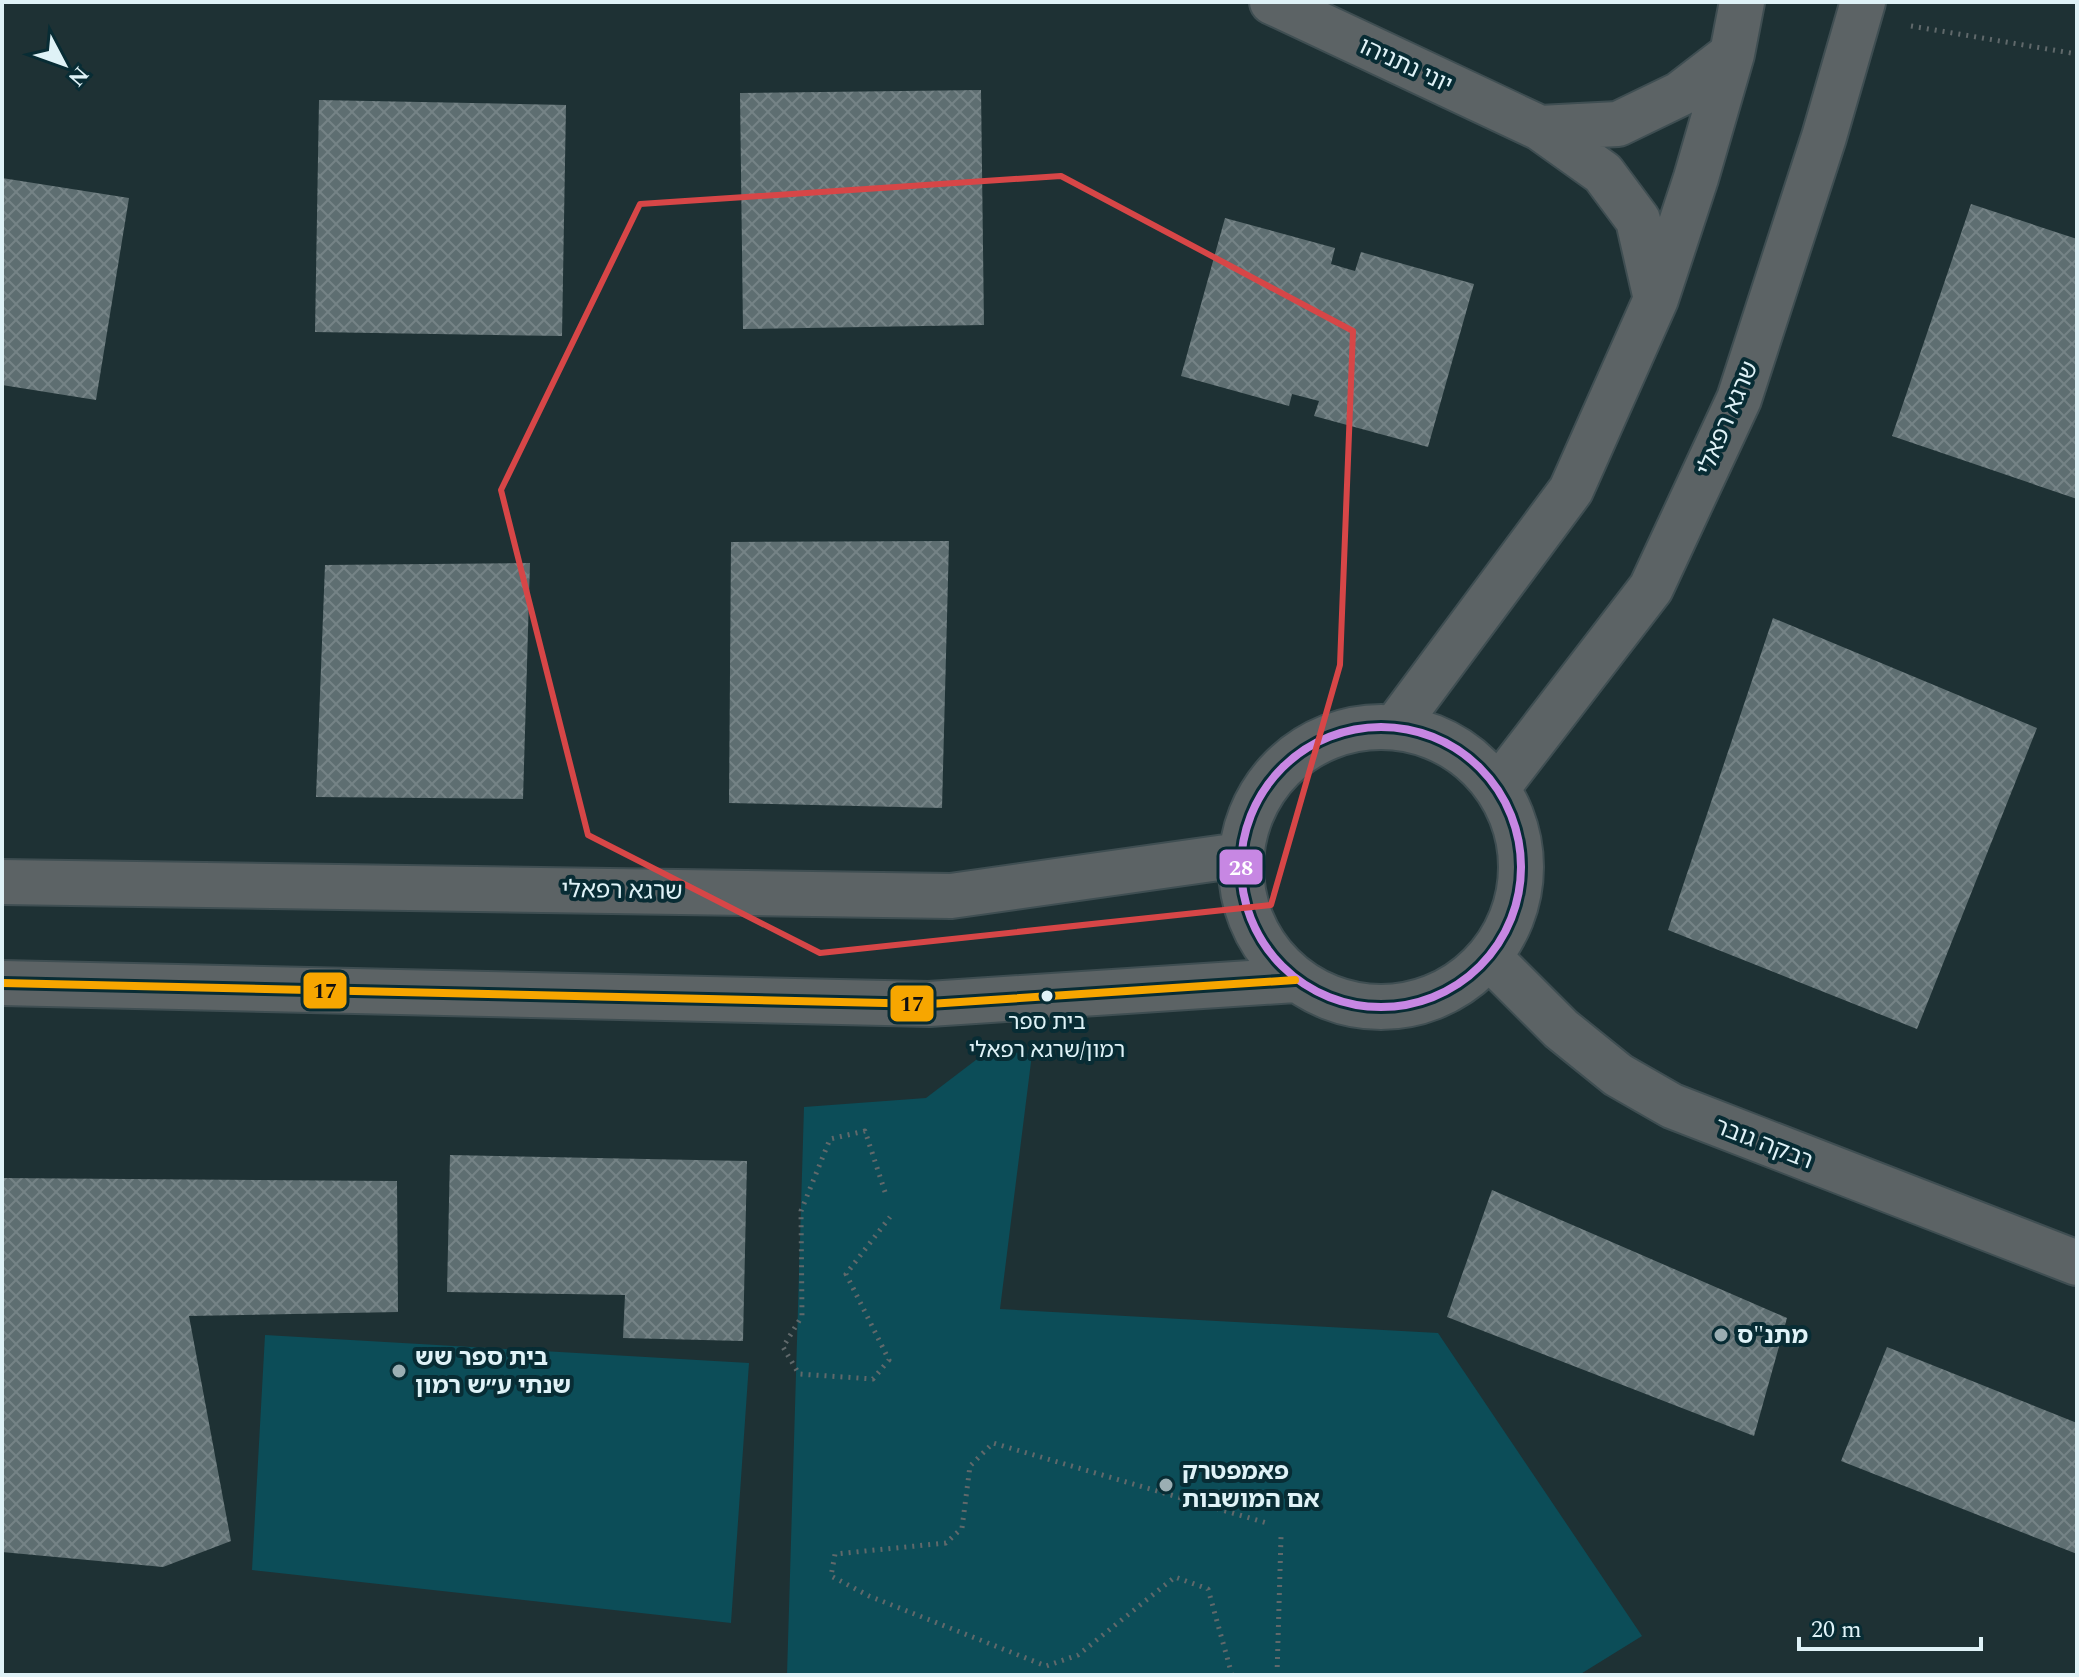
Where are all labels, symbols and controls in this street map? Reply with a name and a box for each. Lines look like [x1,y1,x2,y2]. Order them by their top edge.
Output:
north arrow [24,24,104,104]
street label: יוני נתניהו [1353,29,1458,103]
text: N [60,59,96,94]
street label: שרגא רפאלי [1688,355,1768,481]
line badge: 28 [1218,848,1264,886]
text: 28 [1229,852,1253,885]
street label: שרגא רפאלי [561,872,683,910]
line badge: 17 [302,971,348,1010]
text: 17 [313,975,337,1008]
line badge: 17 [889,984,935,1023]
text: 17 [900,988,924,1021]
marker: בית ספר רמון/שרגא רפאלי [1039,988,1055,1004]
place label: בית ספר רמון/שרגא רפאלי [969,1006,1125,1067]
street label: רבקה גובר [1709,1109,1818,1179]
place label: מתנ"ס [1737,1318,1808,1354]
marker: מתנ"ס [1712,1326,1730,1344]
place label: בית ספר שש שנתי ע״ש רמון [415,1340,571,1404]
marker: בית ספר שש שנתי ע״ש רמון [390,1362,408,1380]
place label: פאמפטרק אם המושבות [1182,1454,1320,1518]
marker: פאמפטרק אם המושבות [1157,1476,1175,1494]
scale bar [1799,1601,1981,1651]
text: 20 m [1811,1612,1862,1648]

